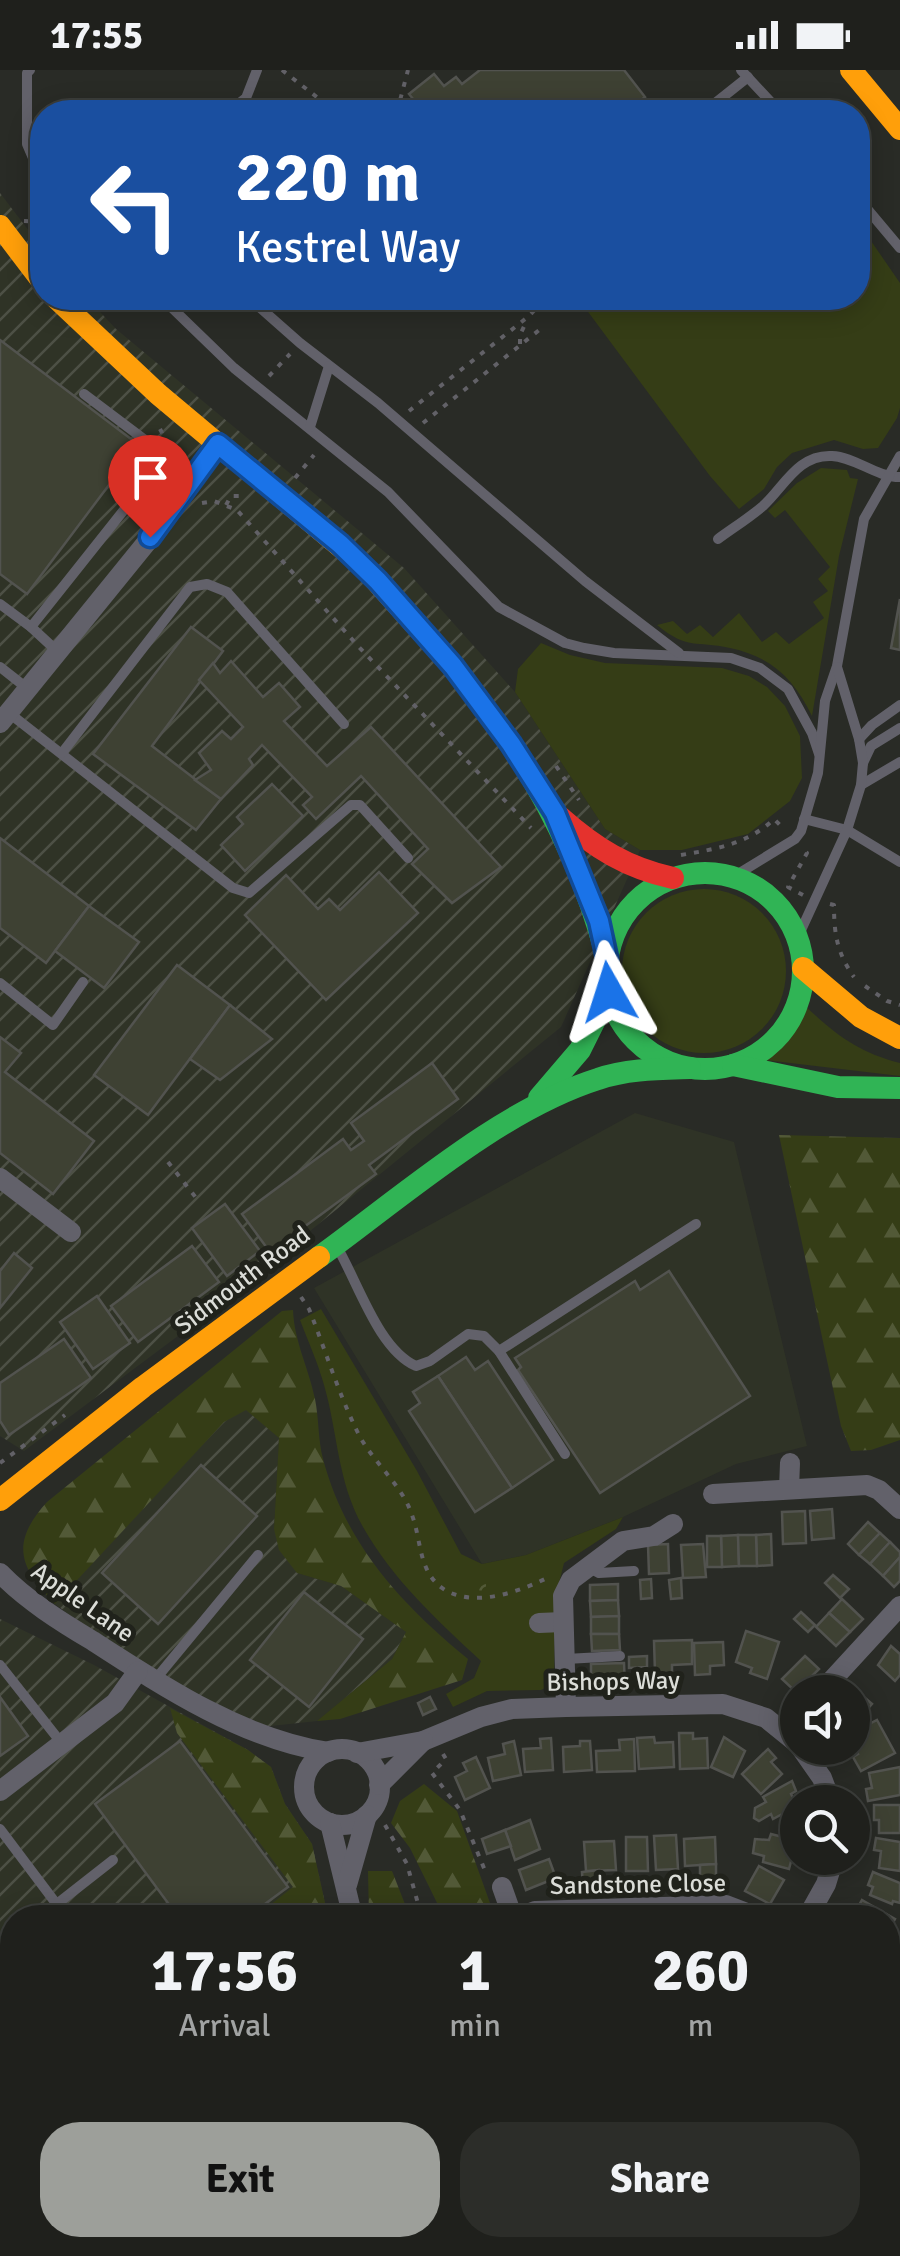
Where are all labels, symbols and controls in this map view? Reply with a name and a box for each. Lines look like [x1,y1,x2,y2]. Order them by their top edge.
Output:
text: 17:55 [50,12,143,59]
text: 220 m [235,134,420,220]
icon: left [70,140,200,270]
text: Kestrel Way [235,220,460,275]
pin [108,435,193,538]
icon: arrive [123,450,178,505]
position arrow [557,940,661,1044]
street label: Sidmouth Road [168,1219,316,1341]
street label: Apple Lane [26,1555,140,1649]
street label: Bishops Way [546,1664,680,1698]
map controls [780,1675,870,1875]
button: sound [780,1675,870,1765]
button: search [780,1785,870,1875]
street label: Sandstone Close [550,1867,726,1901]
text: 17:56 [151,1934,298,2008]
text: 1 [459,1934,491,2008]
text: 260 [652,1934,749,2008]
text: Arrival [179,2006,271,2045]
text: min [449,2006,501,2045]
text: m [688,2006,713,2045]
button: Exit [40,2122,440,2237]
button: Share [460,2122,860,2237]

